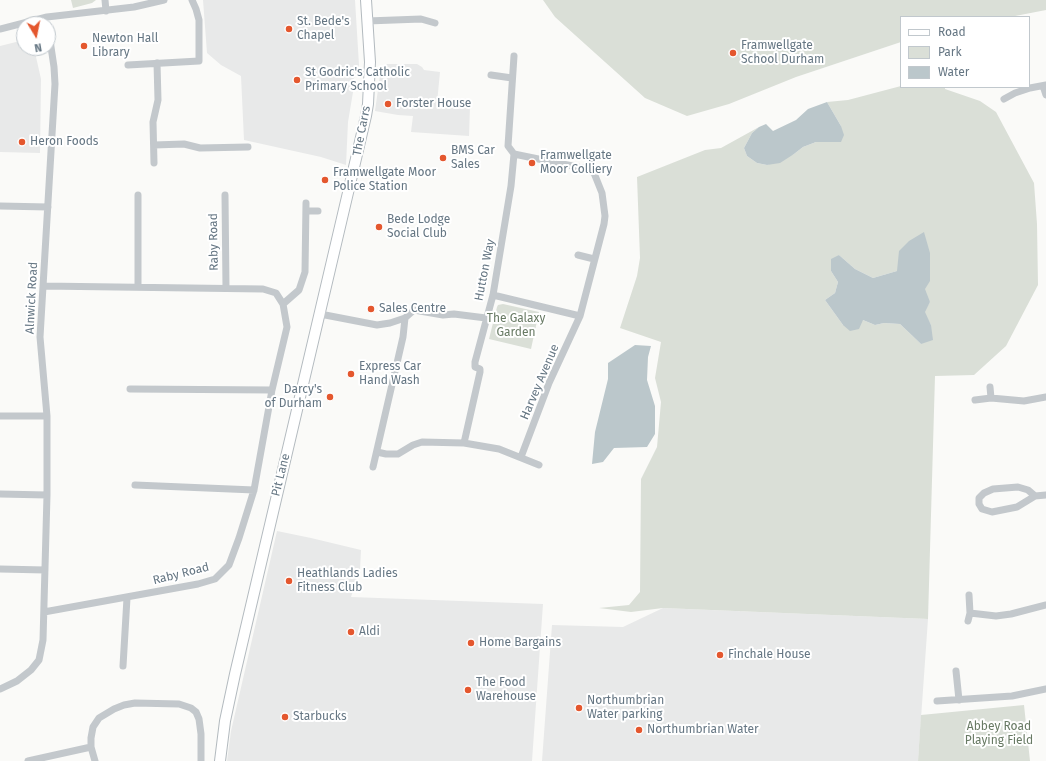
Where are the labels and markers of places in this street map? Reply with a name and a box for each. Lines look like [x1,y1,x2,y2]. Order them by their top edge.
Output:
place label: St. Bede's Chapel [297,15,350,43]
marker: St. Bede's Chapel [284,24,294,34]
place label: Newton Hall Library [92,32,158,60]
place label: Framwellgate School Durham [741,39,824,67]
marker: Newton Hall Library [79,41,89,51]
marker: Framwellgate School Durham [728,48,738,58]
place label: St Godric's Catholic Primary School [305,66,410,94]
marker: St Godric's Catholic Primary School [292,75,302,85]
place label: Forster House [396,97,471,111]
marker: Forster House [383,99,393,109]
place label: Heron Foods [30,135,98,149]
marker: Heron Foods [17,137,27,147]
place label: BMS Car Sales [451,144,495,172]
place label: Framwellgate Moor Colliery [540,149,612,177]
marker: BMS Car Sales [438,153,448,163]
marker: Framwellgate Moor Colliery [527,158,537,168]
place label: Framwellgate Moor Police Station [333,166,436,194]
marker: Framwellgate Moor Police Station [320,175,330,185]
place label: Bede Lodge Social Club [387,213,450,241]
marker: Bede Lodge Social Club [374,222,384,232]
place label: Sales Centre [379,302,446,316]
marker: Sales Centre [366,304,376,314]
place label: Express Car Hand Wash [359,360,421,388]
marker: Express Car Hand Wash [346,369,356,379]
place label: Darcy's of Durham [265,383,322,411]
marker: Darcy's of Durham [325,392,335,402]
place label: Heathlands Ladies Fitness Club [297,567,398,595]
marker: Heathlands Ladies Fitness Club [284,576,294,586]
place label: Aldi [359,625,380,639]
marker: Aldi [346,627,356,637]
place label: Home Bargains [479,636,561,650]
marker: Home Bargains [466,638,476,648]
place label: Finchale House [728,648,811,662]
marker: Finchale House [715,650,725,660]
place label: The Food Warehouse [476,676,536,704]
marker: The Food Warehouse [463,685,473,695]
place label: Northumbrian Water parking [587,694,664,722]
marker: Northumbrian Water parking [574,703,584,713]
place label: Starbucks [293,710,346,724]
marker: Starbucks [280,712,290,722]
place label: Northumbrian Water [647,723,759,737]
marker: Northumbrian Water [634,725,644,735]

